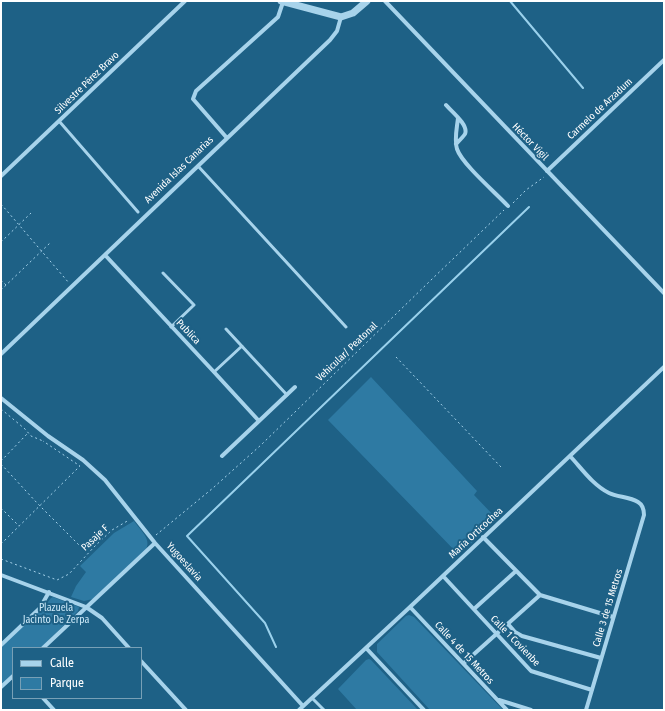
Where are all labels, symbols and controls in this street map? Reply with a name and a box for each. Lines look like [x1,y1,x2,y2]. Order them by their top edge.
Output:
street label: Silvestre Pérez Bravo [52,49,122,117]
street label: Carmelo de Arzadum [565,76,635,142]
street label: Héctor Vigil [509,121,551,163]
street label: Avenida Islas Canarias [142,134,216,206]
street label: Publica [173,317,203,347]
street label: Vehicular/ Peatonal [314,320,380,384]
street label: María Orticochea [447,505,505,561]
street label: Pasaje F [79,522,111,554]
street label: Yugoeslavia [164,540,204,584]
street label: Calle 3 de 15 Metros [590,568,626,648]
park label: Plazuela Jacinto De Zerpa [23,602,89,626]
street label: Calle 1 Covienbe [488,613,542,669]
street label: Calle 4 de 15 Metros [432,619,496,687]
legend [12,647,142,699]
text: Calle [50,656,74,670]
text: Parque [50,676,84,690]

